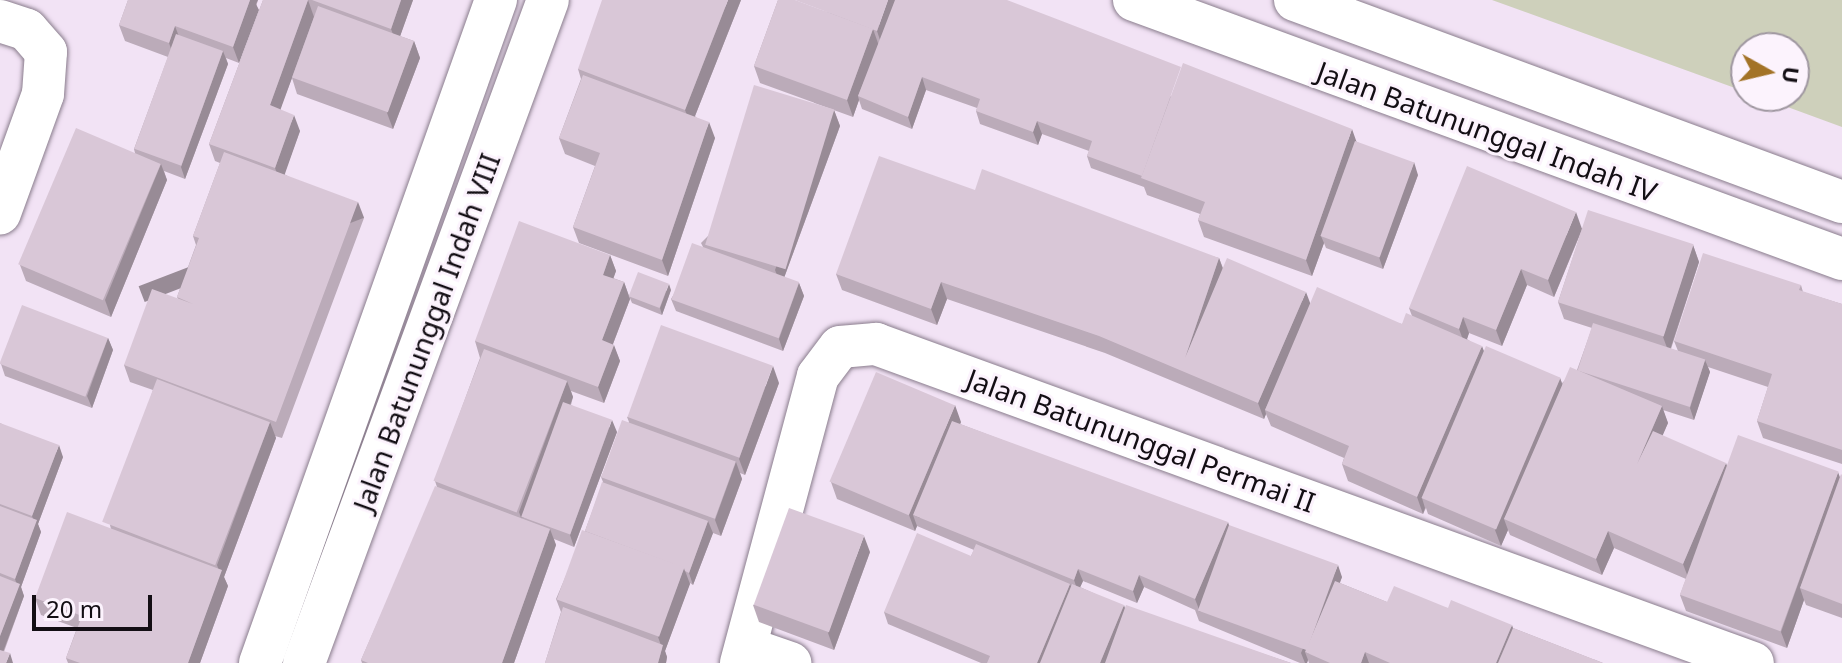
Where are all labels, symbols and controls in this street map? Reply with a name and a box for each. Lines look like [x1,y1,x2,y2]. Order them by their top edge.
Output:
north arrow [1730,32,1810,112]
street label: Jalan Batununggal Indah IV [1312,54,1662,208]
text: U [1776,65,1808,85]
street label: Jalan Batununggal Indah VIII [346,148,506,516]
street label: Jalan Batununggal Permai II [962,361,1320,519]
scale bar [36,579,156,629]
text: 20 m [46,592,102,625]

